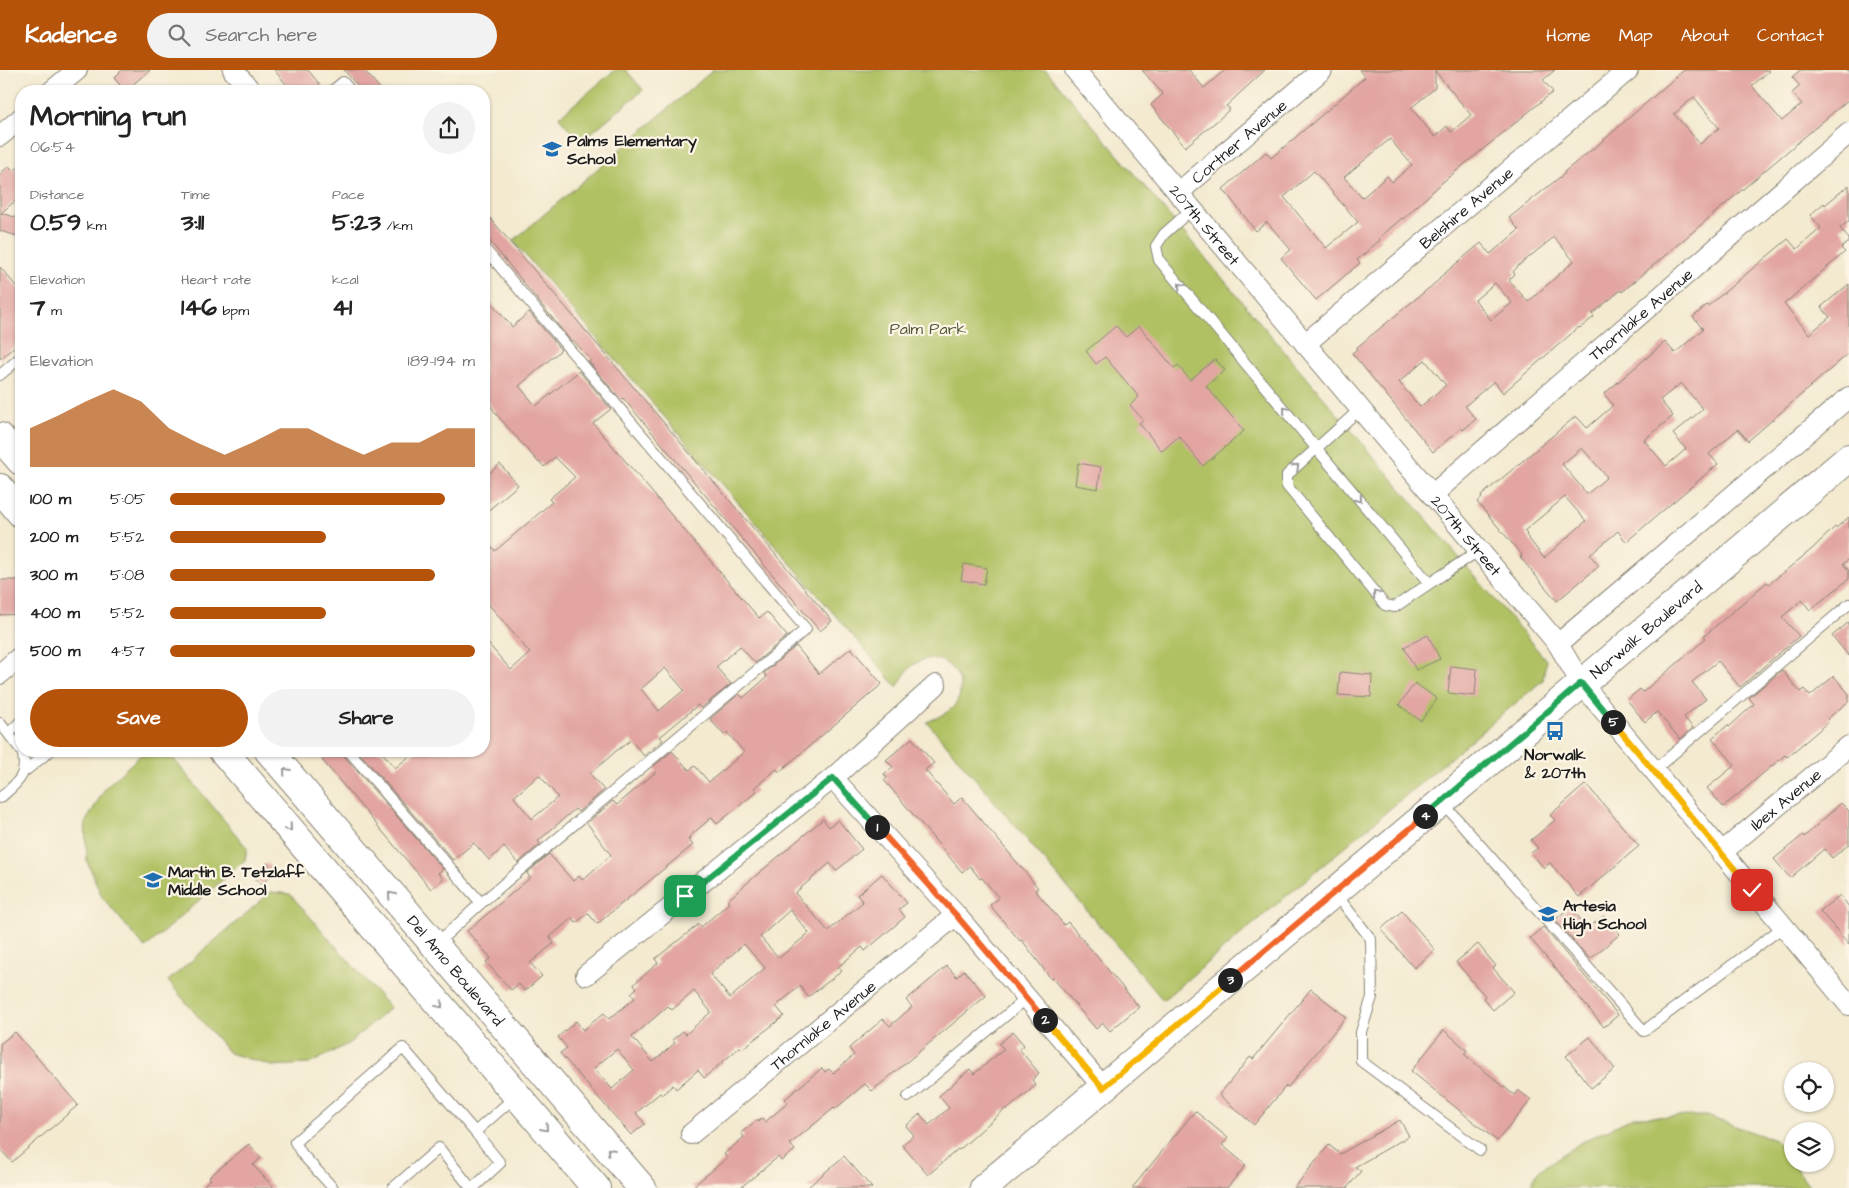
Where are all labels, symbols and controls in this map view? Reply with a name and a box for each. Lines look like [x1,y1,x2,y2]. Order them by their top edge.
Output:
search box [147,13,497,58]
text: Kadence [25,18,117,52]
icon: search [165,21,193,49]
text: Search here [205,22,317,49]
text: Home [1546,23,1591,48]
text: Map [1619,23,1653,48]
text: About [1681,23,1729,48]
text: Contact [1757,23,1824,48]
street label: Cortner Avenue [1187,94,1292,189]
text: Morning run [30,97,186,136]
button: share [423,102,475,154]
place label: Palms Elementary School [566,130,697,170]
text: 06:54 [30,136,75,158]
school or university icon: Palms Elementary School [541,138,563,160]
street label: Belshire Avenue [1415,162,1518,254]
street label: 207th Street [1164,180,1245,271]
text: Distance [30,185,84,205]
text: Time [181,185,210,205]
text: Pace [332,185,364,205]
text: 0.59 [30,205,81,240]
text: 3:11 [181,205,204,240]
text: 5:23 [332,205,381,240]
text: km [81,216,106,236]
text: /km [381,216,412,236]
street label: Thornlake Avenue [1584,263,1698,366]
text: Elevation [30,270,85,290]
text: Heart rate [181,270,251,290]
text: kcal [332,270,359,290]
one-way arrow [1179,283,1187,292]
text: 7 [30,290,45,325]
text: 146 [181,290,217,325]
text: 41 [332,290,352,325]
text: m [45,301,62,321]
text: bpm [217,301,249,321]
park label: Palm Park [890,318,967,340]
text: Elevation [30,350,93,372]
text: 189–194 m [408,350,475,372]
one-way arrow [1283,407,1292,416]
one-way arrow [1291,464,1300,473]
text: 100 m [30,488,71,510]
text: 5:05 [110,488,145,510]
street label: 207th Street [1425,491,1506,581]
one-way arrow [1354,493,1362,502]
text: 200 m [30,526,78,548]
text: 5:52 [110,526,144,548]
text: 300 m [30,564,77,586]
text: 5:08 [110,564,144,586]
street label: Norwalk Boulevard [1586,576,1707,684]
one-way arrow [1373,590,1382,599]
text: 400 m [30,602,80,624]
text: 5:52 [110,602,144,624]
text: 500 m [30,640,80,662]
text: 4:57 [110,640,145,662]
button: Save [30,689,248,747]
button: Share [258,689,475,747]
pin: 5 [1600,710,1626,734]
text: 5 [1609,712,1618,732]
bus stop icon: Norwalk & 207th [1544,720,1566,742]
place label: Norwalk & 207th [1524,744,1586,784]
street label: Ibex Avenue [1746,764,1826,836]
one-way arrow [282,768,291,777]
pin: 4 [1412,804,1438,828]
text: 4 [1421,806,1430,826]
pin: 1 [864,814,890,840]
text: 1 [877,817,878,837]
one-way arrow [283,823,292,832]
place label: Martin B. Tetzlaff Middle School [168,861,305,901]
school or university icon: Martin B. Tetzlaff Middle School [142,869,164,891]
pin [1731,869,1773,911]
pin [664,875,706,917]
icon: check [1738,876,1766,904]
icon: arrive [671,882,699,910]
one-way arrow [388,891,397,900]
place label: Artesia High School [1563,895,1647,937]
school or university icon: Artesia High School [1537,903,1559,925]
street label: Del Amo Boulevard [402,911,509,1031]
pin: 3 [1218,968,1242,992]
text: 3 [1227,970,1234,990]
street label: Thornlake Avenue [766,975,881,1076]
one-way arrow [434,999,442,1008]
pin: 2 [1032,1008,1058,1032]
text: 2 [1041,1010,1050,1030]
map controls [1784,1062,1834,1172]
button: locate [1784,1062,1834,1112]
button: layers [1784,1122,1834,1172]
one-way arrow [540,1123,549,1132]
one-way arrow [608,1148,616,1157]

